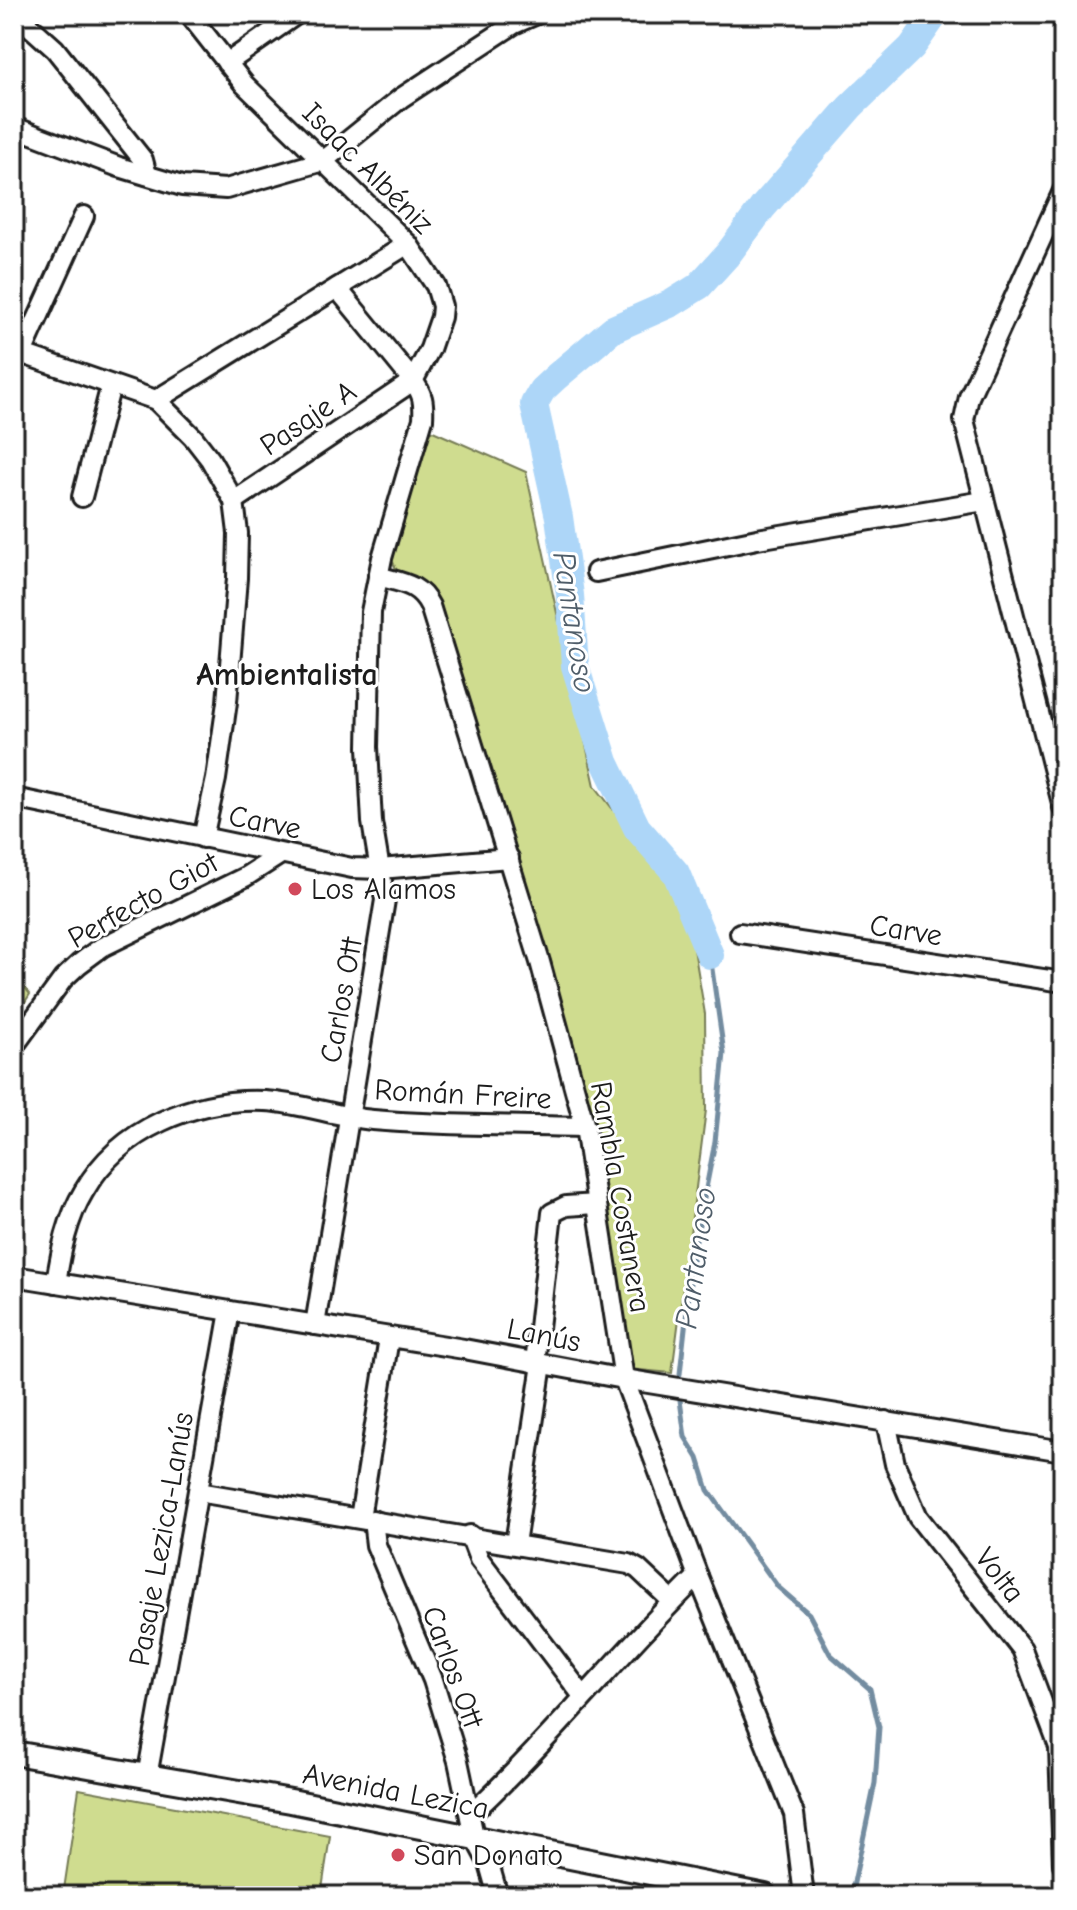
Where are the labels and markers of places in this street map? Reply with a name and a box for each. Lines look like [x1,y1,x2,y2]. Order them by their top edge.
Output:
place label: Los Alamos [311,872,456,907]
marker: Los Alamos [286,880,304,898]
place label: San Donato [414,1838,563,1873]
marker: San Donato [389,1846,407,1864]

